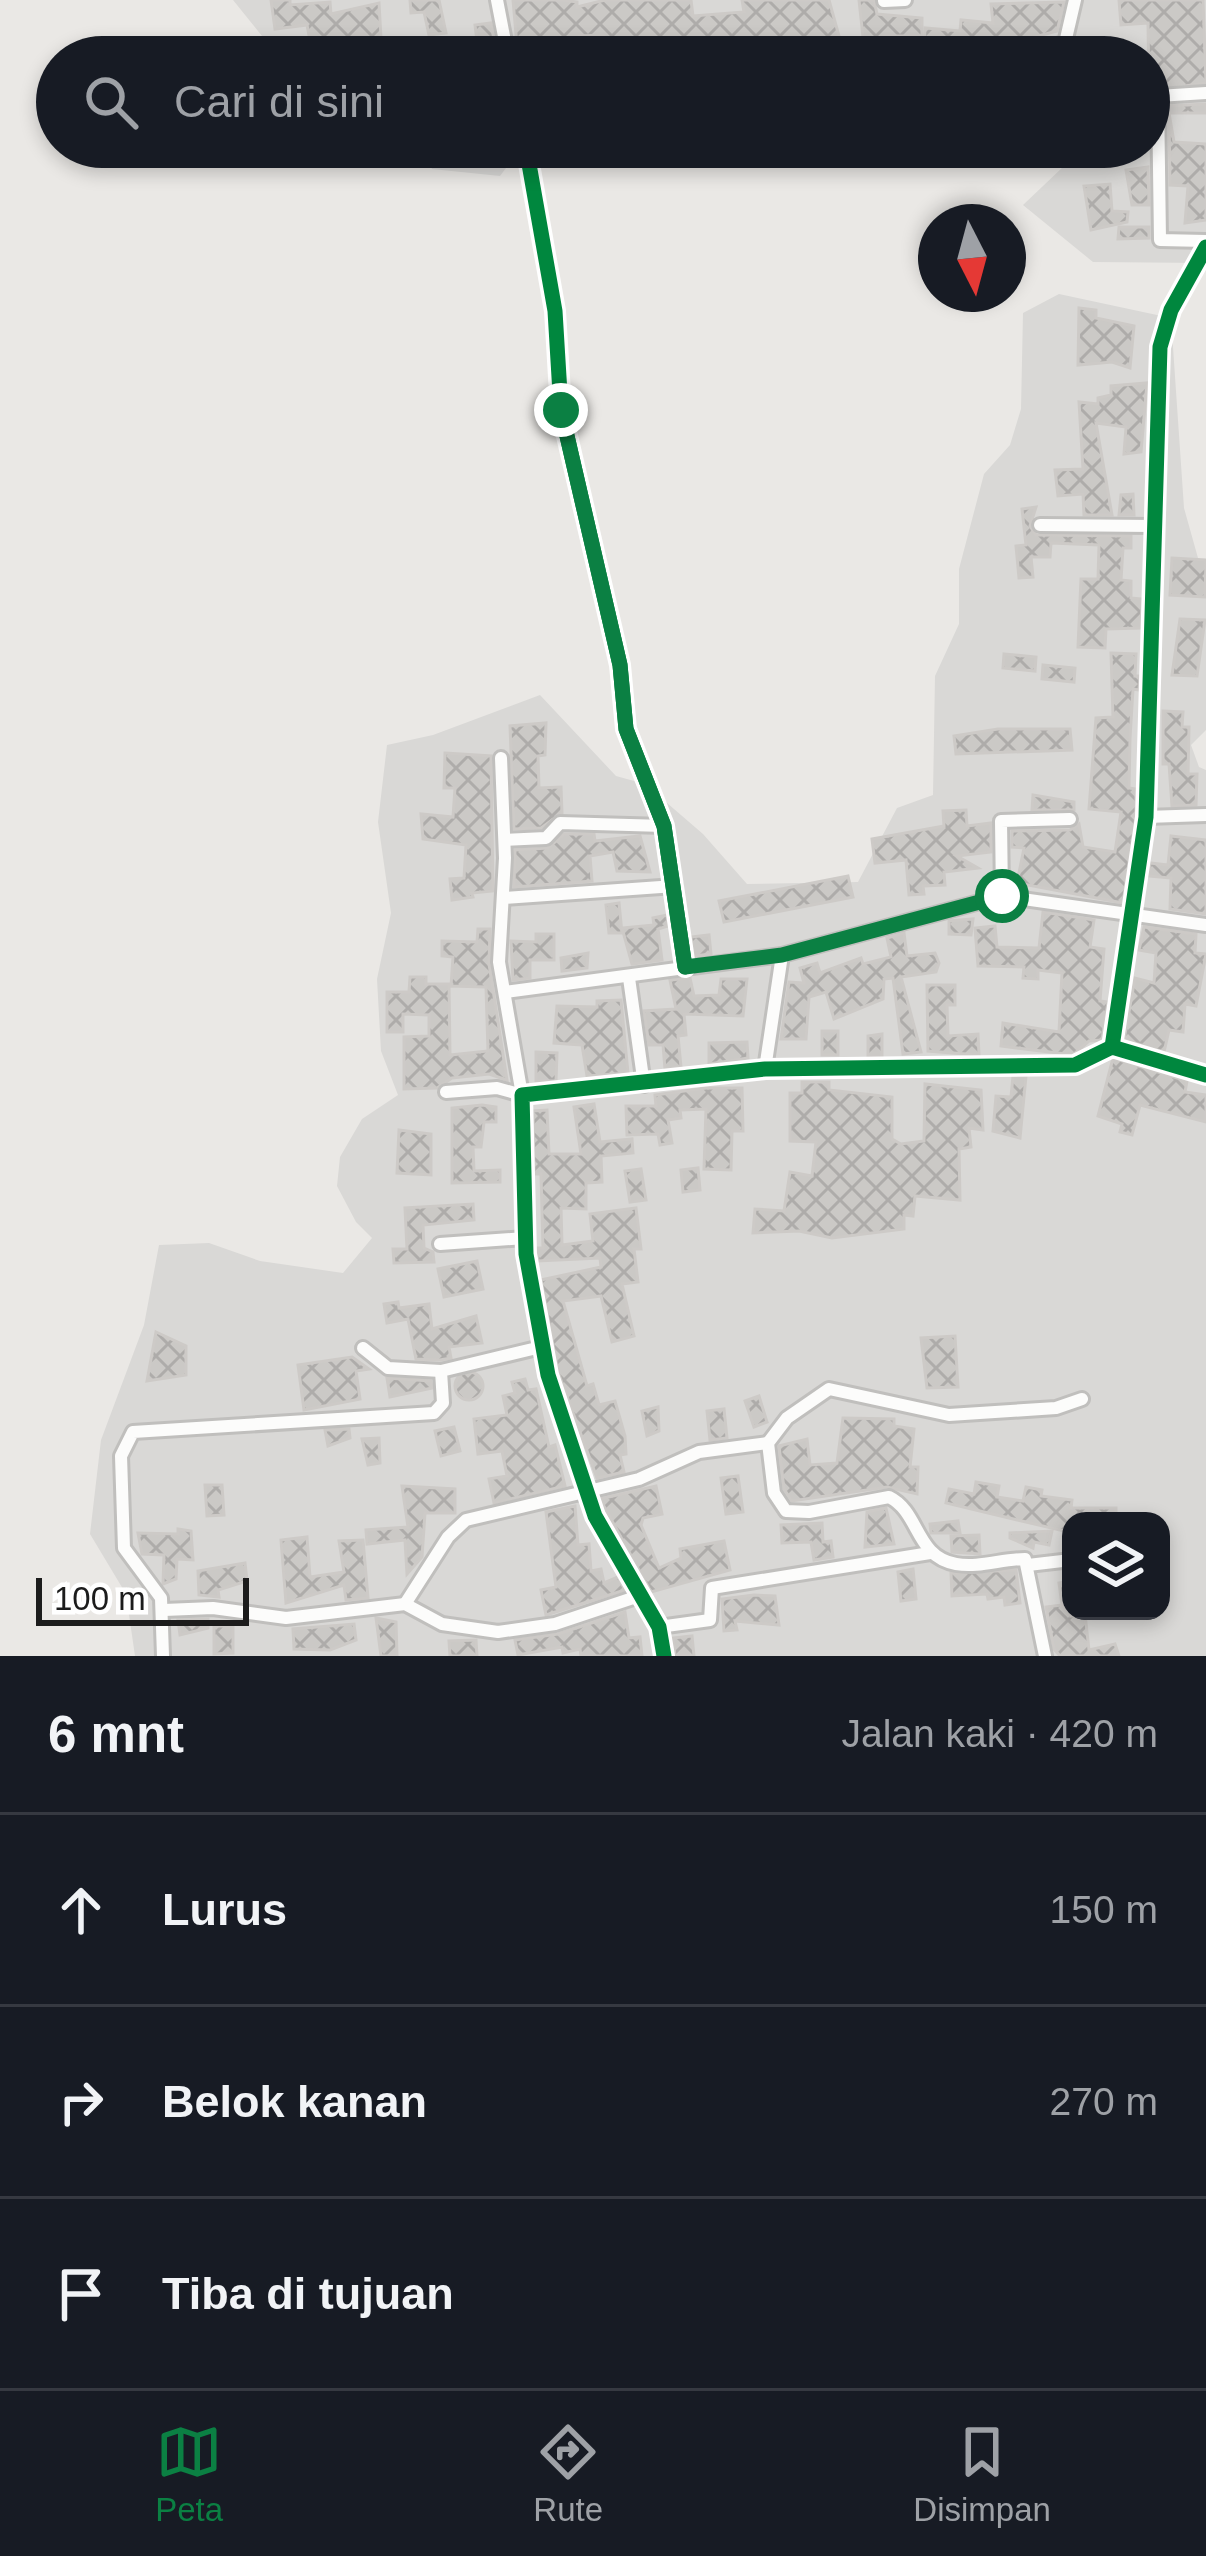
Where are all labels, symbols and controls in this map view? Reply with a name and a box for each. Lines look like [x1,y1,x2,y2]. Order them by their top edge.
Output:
search box [36,36,1170,168]
icon: search [78,69,144,135]
text: Cari di sini [174,76,384,127]
north arrow [918,204,1026,312]
route end [534,383,588,437]
route start [975,869,1029,923]
map controls [1062,1512,1170,1620]
button: layers [1062,1512,1170,1620]
scale bar [36,1572,249,1625]
text: 100 m [54,1580,146,1617]
text: 6 mnt [48,1706,184,1763]
text: Jalan kaki · 420 m [842,1712,1158,1755]
icon: ahead [48,1877,114,1943]
text: Lurus [162,1884,287,1935]
text: 150 m [1050,1888,1158,1931]
icon: right [48,2069,114,2135]
text: Belok kanan [162,2076,427,2127]
text: 270 m [1050,2080,1158,2123]
icon: arrive [48,2261,114,2327]
text: Tiba di tujuan [162,2268,454,2319]
tab: Peta [155,2419,223,2529]
tab: Rute [533,2419,603,2529]
tab: Disimpan [913,2419,1051,2529]

